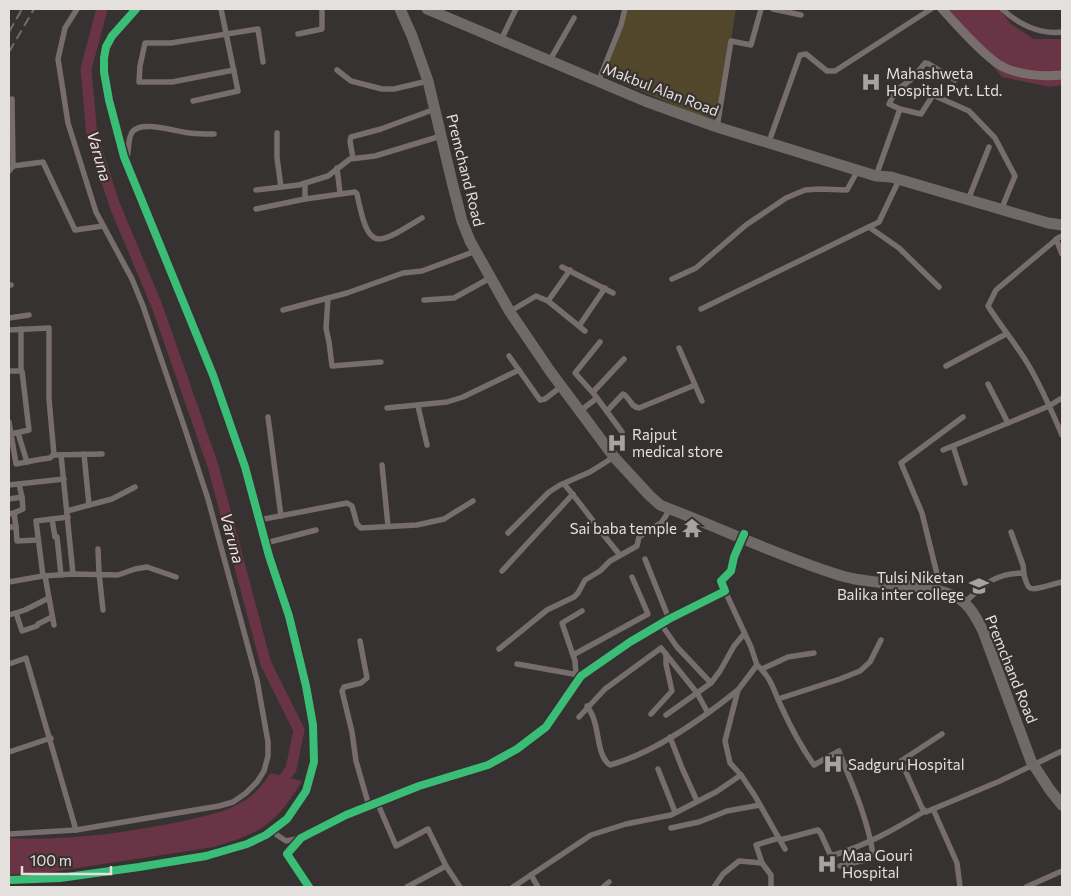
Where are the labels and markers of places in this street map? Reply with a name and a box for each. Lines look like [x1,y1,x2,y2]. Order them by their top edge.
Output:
place label: Mahashweta Hospital Pvt. Ltd. [886,64,1002,99]
hospital icon: Mahashweta Hospital Pvt. Ltd. [860,71,882,93]
place label: Rajput medical store [632,425,723,460]
hospital icon: Rajput medical store [606,432,628,454]
temple icon: Sai baba temple [681,517,703,539]
place label: Sai baba temple [570,519,677,537]
place label: Tulsi Niketan Balika inter college [837,568,964,603]
school or university icon: Tulsi Niketan Balika inter college [968,575,990,597]
hospital icon: Sadguru Hospital [822,753,844,775]
place label: Sadguru Hospital [848,755,964,773]
place label: Maa Gouri Hospital [842,846,913,881]
hospital icon: Maa Gouri Hospital [816,853,838,875]

